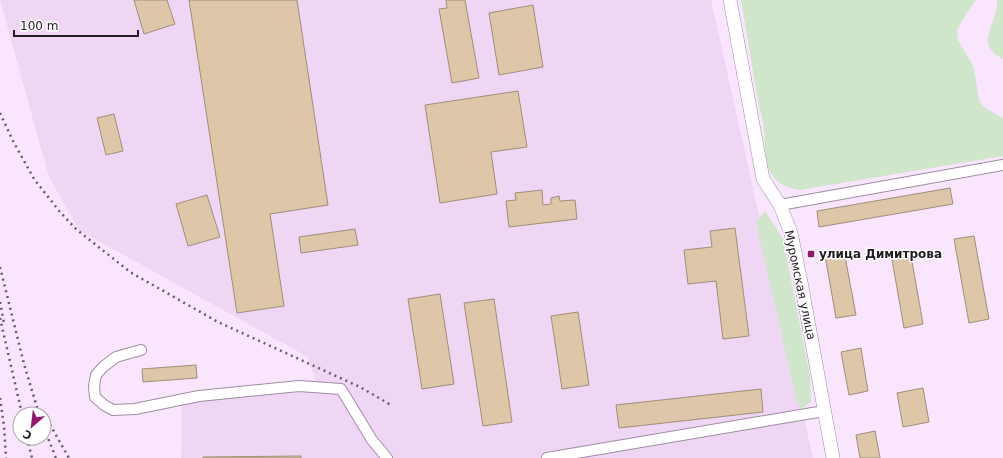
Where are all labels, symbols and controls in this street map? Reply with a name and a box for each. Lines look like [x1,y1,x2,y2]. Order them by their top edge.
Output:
scale bar [14,12,138,38]
text: 100 m [20,19,58,33]
street label: Муромская улица [782,229,818,341]
place label: улица Димитрова [819,247,942,261]
marker: улица Димитрова [806,249,816,259]
north arrow [12,406,52,446]
text: С [21,427,34,442]

